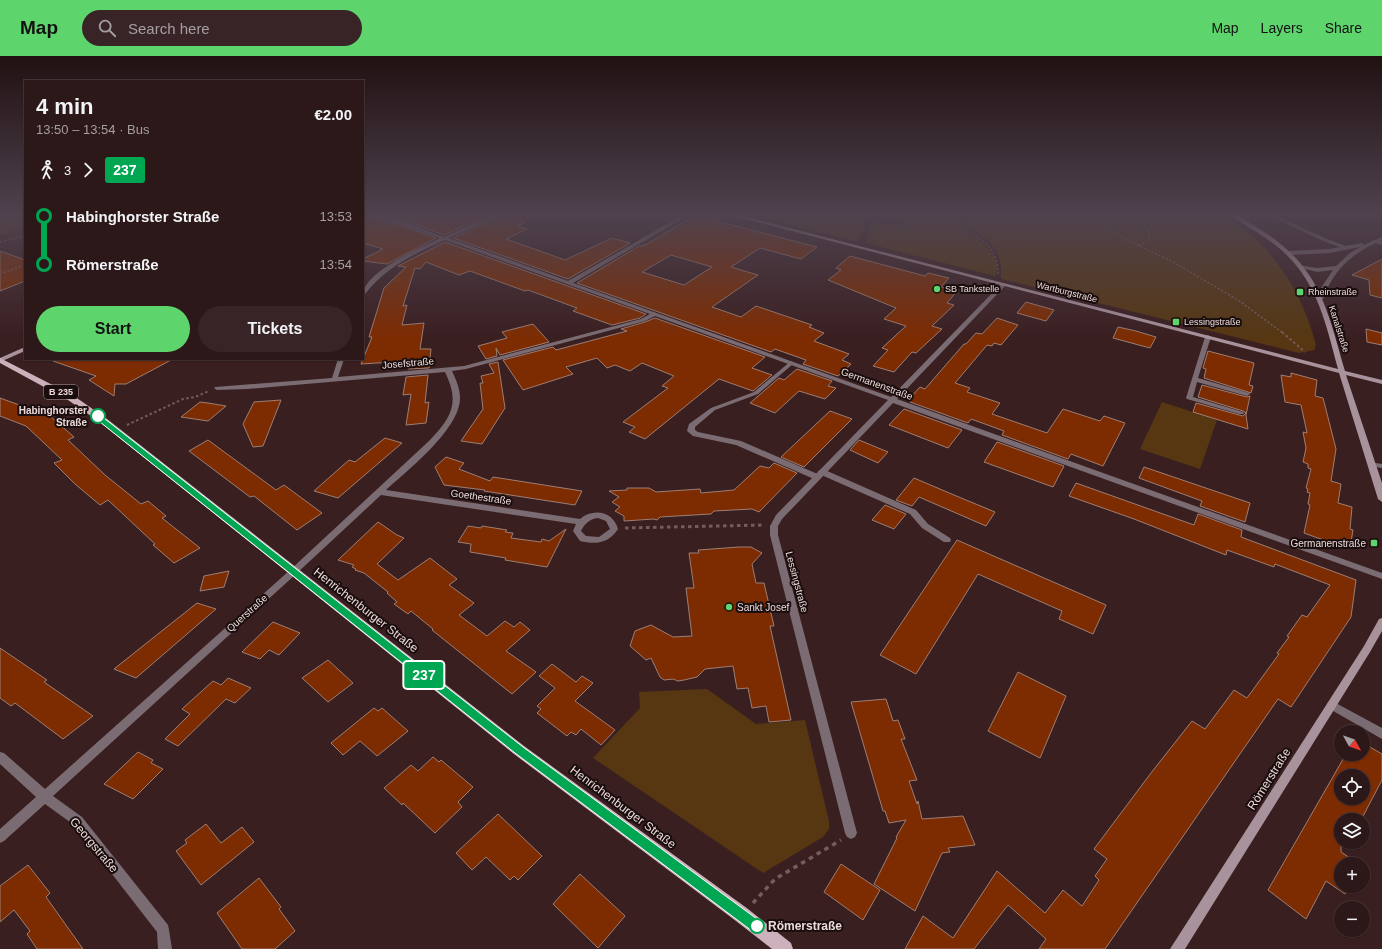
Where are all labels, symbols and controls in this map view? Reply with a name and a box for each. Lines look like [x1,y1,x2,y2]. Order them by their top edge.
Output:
search box [82,10,362,46]
text: Map [20,17,58,38]
icon: search [96,17,118,39]
text: Search here [128,20,210,37]
text: Map [1211,20,1239,36]
text: Layers [1261,20,1303,36]
text: Share [1325,20,1362,36]
text: 4 min [36,94,93,119]
text: €2.00 [314,106,352,123]
text: 13:50 – 13:54 · Bus [36,122,149,137]
icon: walk [36,159,58,181]
icon: forward [77,159,99,181]
text: 237 [113,162,137,178]
text: 3 [64,163,71,178]
text: Habinghorster Straße [66,208,219,225]
text: 13:53 [319,209,352,224]
text: Römerstraße [66,256,159,273]
text: 13:54 [319,257,352,272]
street label: Wartburgstraße [1036,280,1098,304]
marker: SB Tankstelle [932,284,942,294]
place label: SB Tankstelle [945,284,999,294]
marker: Rheinstraße [1295,287,1305,297]
place label: Rheinstraße [1308,287,1357,297]
street label: Kanalstraße [1327,304,1351,354]
button: Start [36,306,190,352]
button: Tickets [198,306,352,352]
marker: Lessingstraße [1171,317,1181,327]
place label: Lessingstraße [1184,317,1241,327]
street label: Josefstraße [381,355,435,371]
street label: Germanenstraße [840,366,915,402]
road number: B 235 [44,385,78,399]
place label: Habinghorster Straße [19,405,87,428]
marker: Habinghorster Straße [90,408,106,424]
street label: Goethestraße [450,487,512,507]
place label: Germanenstraße [1290,538,1366,549]
marker: Germanenstraße [1369,538,1379,548]
street label: Lessingstraße [784,550,811,614]
street label: Henrichenburger Straße [311,565,421,655]
street label: Querstraße [225,592,270,634]
marker: Sankt Josef [724,602,734,612]
place label: Sankt Josef [737,602,789,613]
line badge: 237 [401,662,447,688]
text: 237 [412,667,436,683]
north arrow [1334,725,1370,761]
map controls [1334,725,1370,937]
street label: Römerstraße [1245,745,1294,812]
street label: Henrichenburger Straße [567,763,679,852]
button: locate [1334,769,1370,805]
button: layers [1334,813,1370,849]
street label: Georgstraße [67,815,121,876]
button: + [1334,857,1370,893]
button: − [1334,901,1370,937]
marker: Römerstraße [749,918,765,934]
place label: Römerstraße [768,919,842,933]

